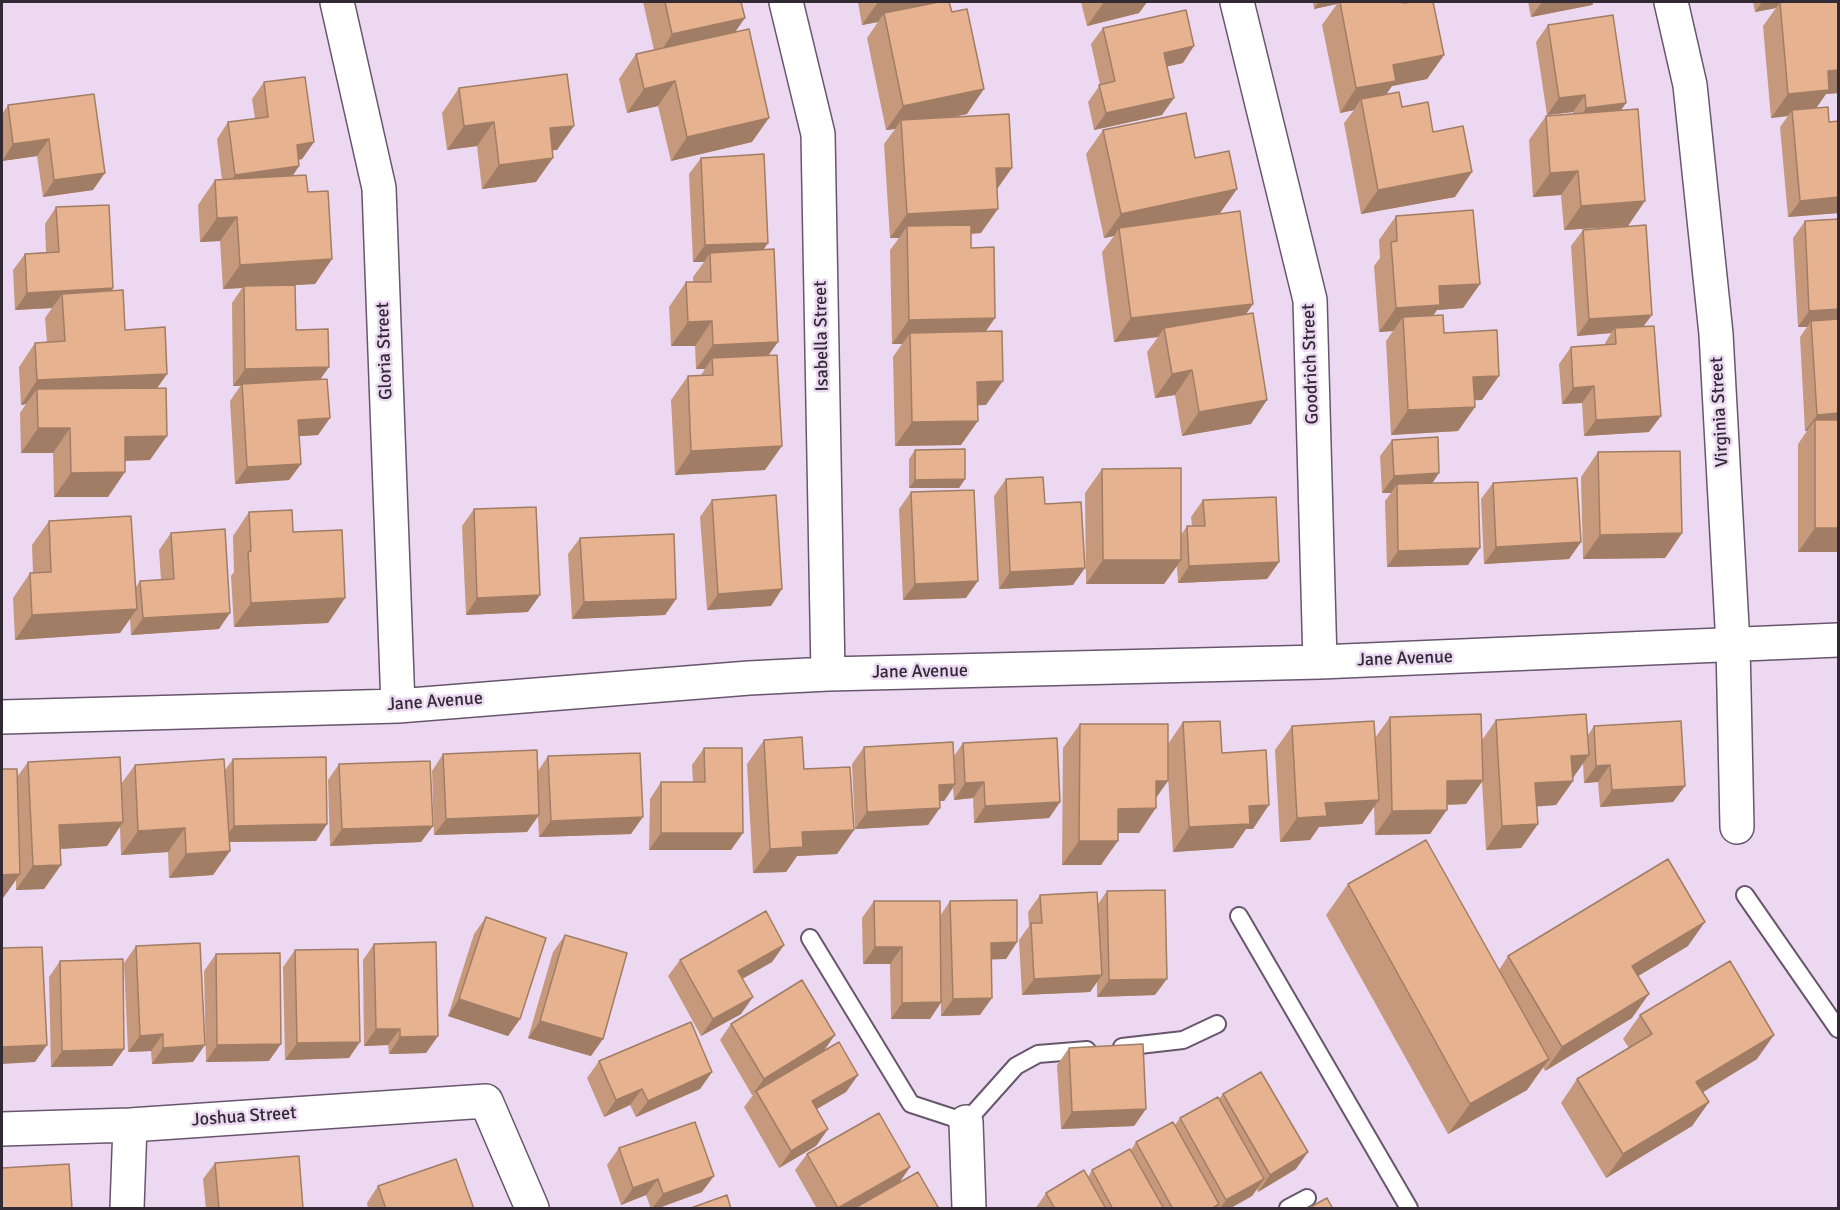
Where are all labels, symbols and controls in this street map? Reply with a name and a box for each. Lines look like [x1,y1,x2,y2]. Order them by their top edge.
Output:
street label: Isabella Street [810,280,834,392]
street label: Gloria Street [372,302,398,400]
street label: Goodrich Street [1298,303,1324,425]
street label: Virginia Street [1706,356,1734,468]
street label: Jane Avenue [1357,647,1453,671]
street label: Jane Avenue [872,660,968,684]
street label: Jane Avenue [386,688,484,716]
street label: Joshua Street [191,1103,297,1131]

